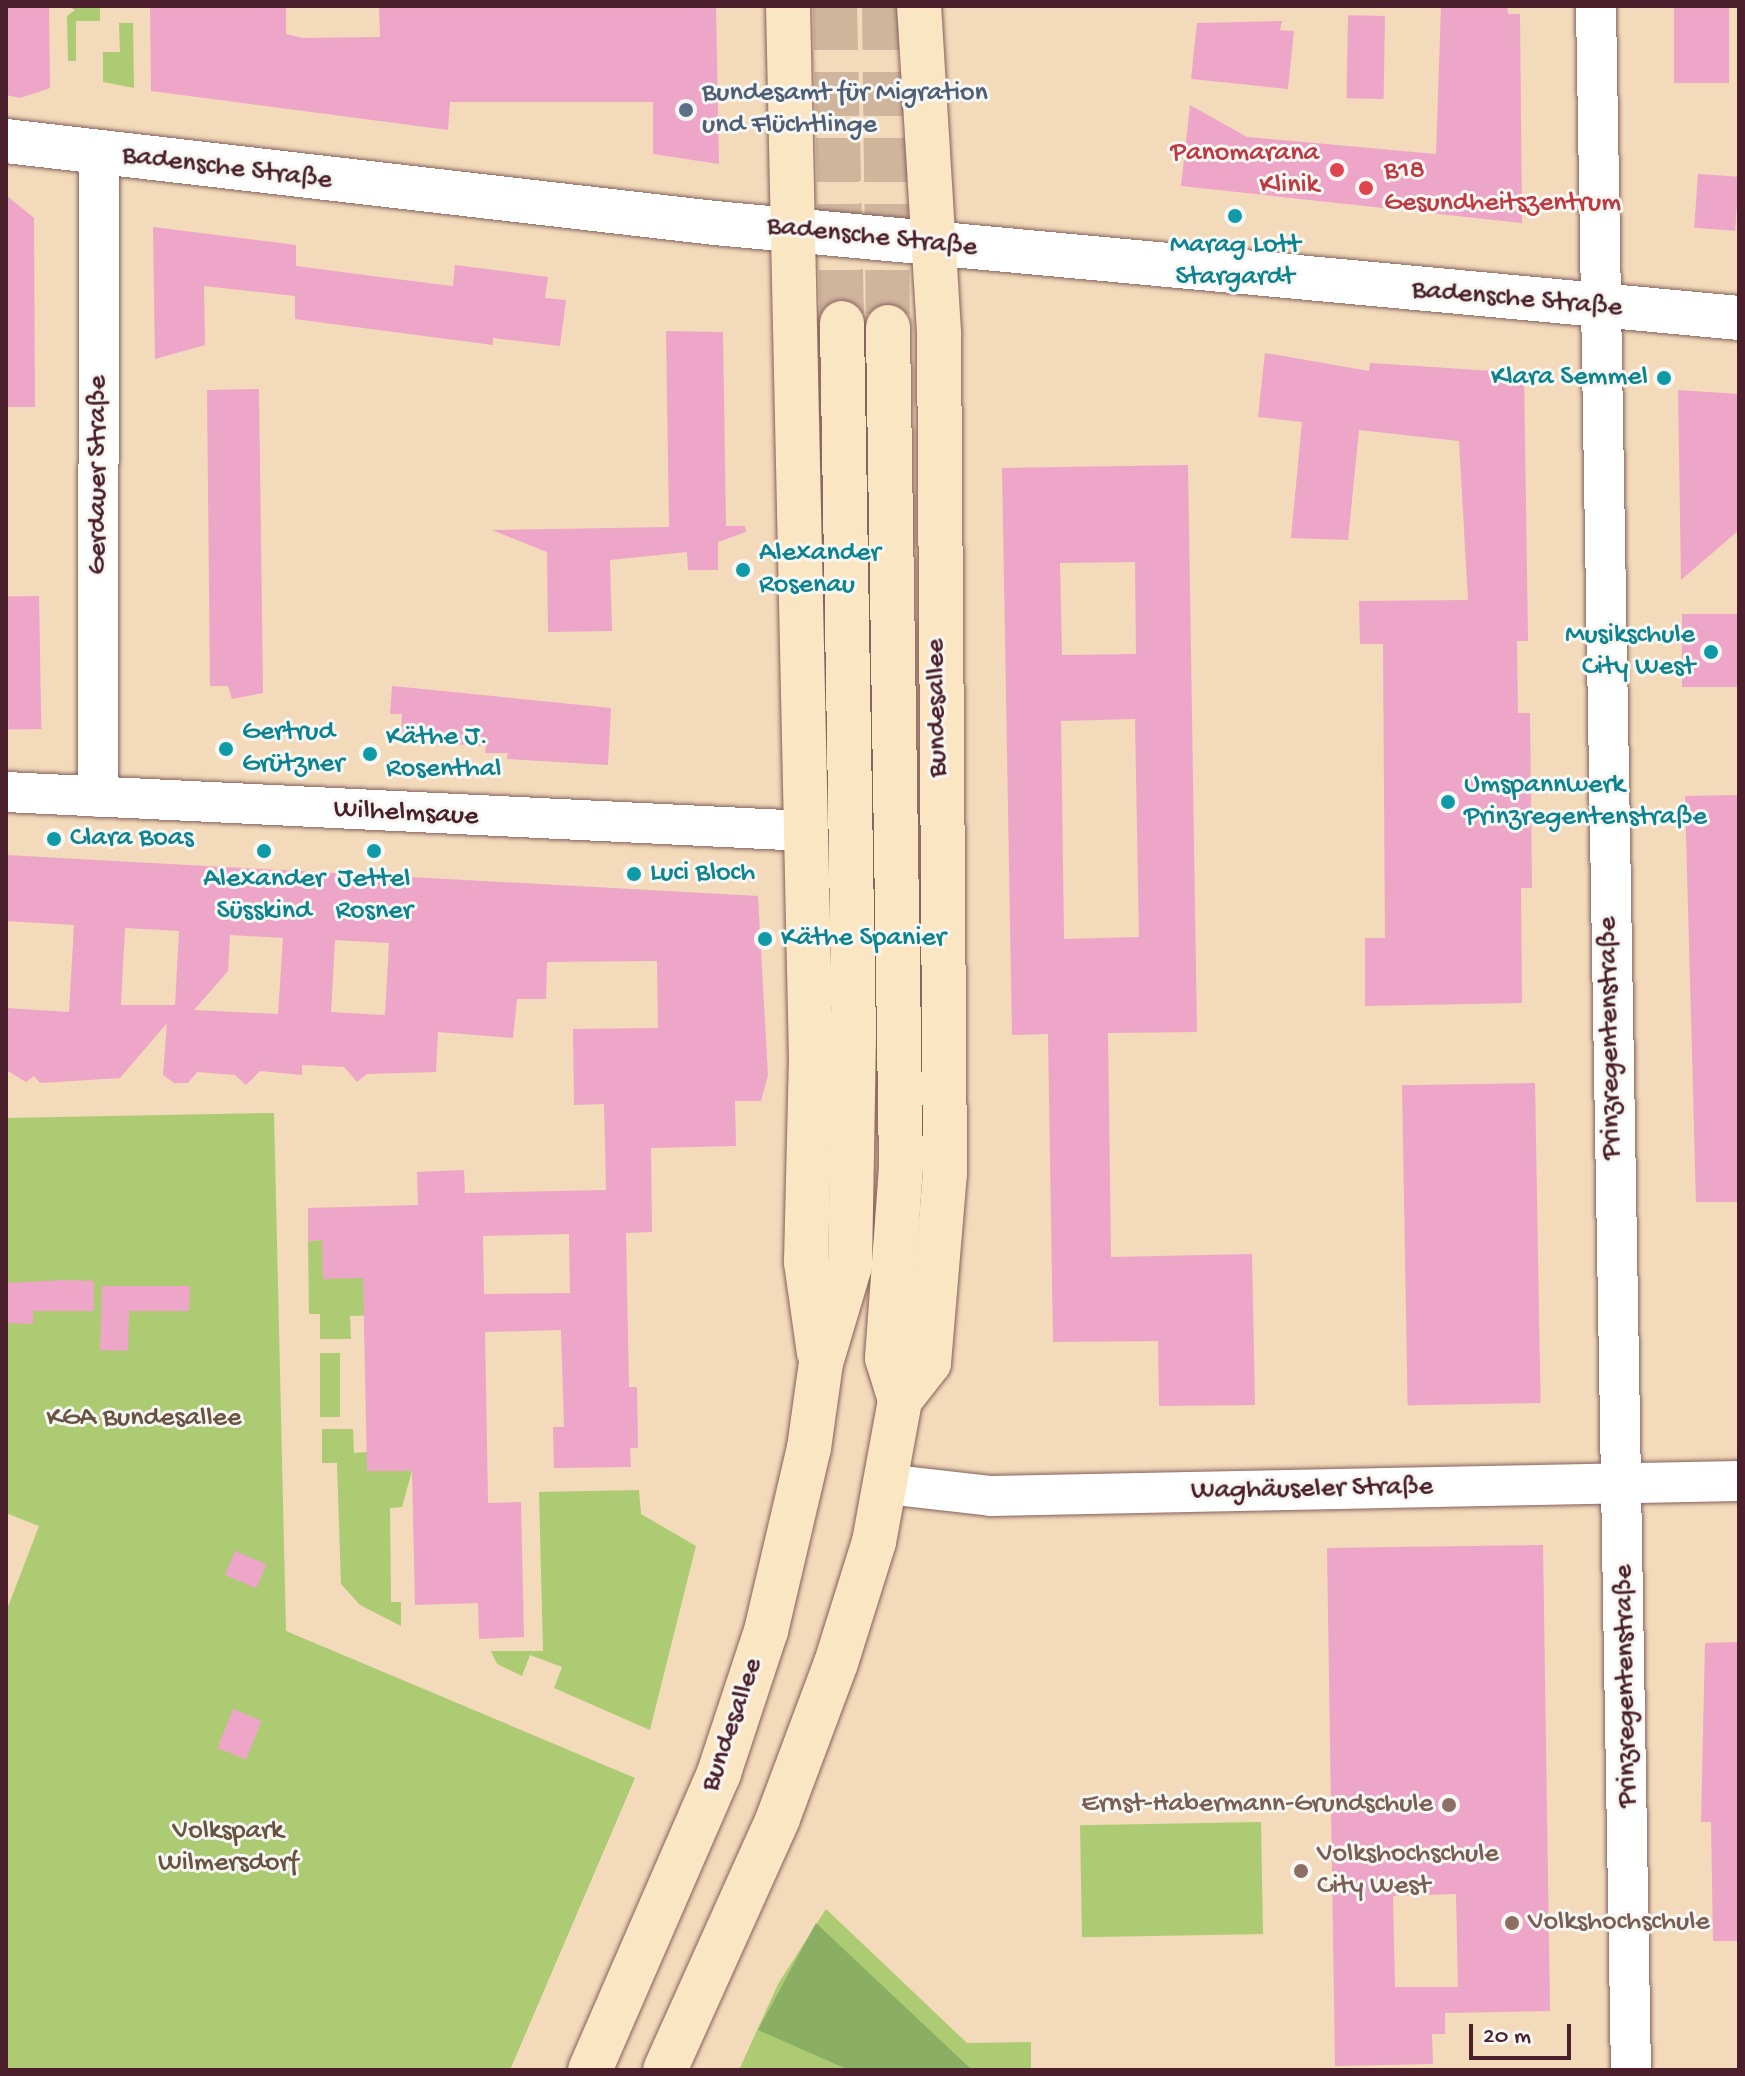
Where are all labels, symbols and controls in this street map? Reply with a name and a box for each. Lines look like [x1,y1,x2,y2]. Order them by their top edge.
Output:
place label: Bundesamt für Migration und Flüchtlinge [702,77,988,143]
marker: Bundesamt für Migration und Flüchtlinge [677,101,695,119]
place label: Panomarana Klinik [1170,137,1319,203]
street label: Badensche Straße [120,139,334,199]
place label: B18 Gesundheitszentrum [1384,155,1621,221]
marker: Panomarana Klinik [1326,159,1348,181]
marker: B18 Gesundheitszentrum [1355,177,1377,199]
marker: Marag Lott Stargardt [1226,207,1244,225]
street label: Badensche Straße [765,210,979,266]
place label: Marag Lott Stargardt [1170,229,1300,295]
street label: Badensche Straße [1410,274,1624,326]
place label: Klara Semmel [1491,361,1648,395]
marker: Klara Semmel [1655,369,1673,387]
street label: Gerdauer Straße [82,375,116,575]
place label: Alexander Rosenau [759,537,880,603]
marker: Alexander Rosenau [734,561,752,579]
place label: Musikschule City West [1565,619,1695,685]
street label: Bundesallee [920,638,956,778]
marker: Musikschule City West [1702,643,1720,661]
place label: Gertrud Grützner [242,716,344,782]
place label: Käthe J. Rosenthal [386,721,501,787]
marker: Gertrud Grützner [217,740,235,758]
marker: Käthe J. Rosenthal [361,745,379,763]
place label: Umspannwerk Prinzregentenstraße [1464,769,1707,835]
street label: Wilhelmsaue [333,793,479,835]
marker: Umspannwerk Prinzregentenstraße [1439,793,1457,811]
place label: Clara Boas [70,822,194,856]
marker: Clara Boas [45,830,63,848]
marker: Alexander Süsskind [255,842,273,860]
marker: Jettel Rosner [365,842,383,860]
place label: Luci Bloch [650,857,755,891]
place label: Alexander Süsskind [203,863,325,929]
place label: Jettel Rosner [335,863,413,929]
marker: Luci Bloch [625,865,643,883]
street label: Prinzregentenstraße [1592,916,1630,1160]
place label: Käthe Spanier [781,922,946,956]
marker: Käthe Spanier [756,930,774,948]
park label: KGA Bundesallee [47,1402,241,1436]
street label: Waghäuseler Straße [1191,1471,1433,1509]
street label: Prinzregentenstraße [1608,1564,1646,1808]
street label: Bundesallee [695,1654,771,1796]
place label: Ernst-Habermann-Grundschule [1081,1788,1433,1822]
marker: Ernst-Habermann-Grundschule [1440,1796,1458,1814]
park label: Volkspark Wilmersdorf [158,1815,298,1881]
place label: Volkshochschule City West [1317,1838,1499,1904]
marker: Volkshochschule City West [1292,1862,1310,1880]
place label: Volkshochschule [1528,1906,1710,1940]
marker: Volkshochschule [1503,1914,1521,1932]
scale bar [1473,2008,1575,2058]
text: 20 m [1483,2023,1531,2052]

